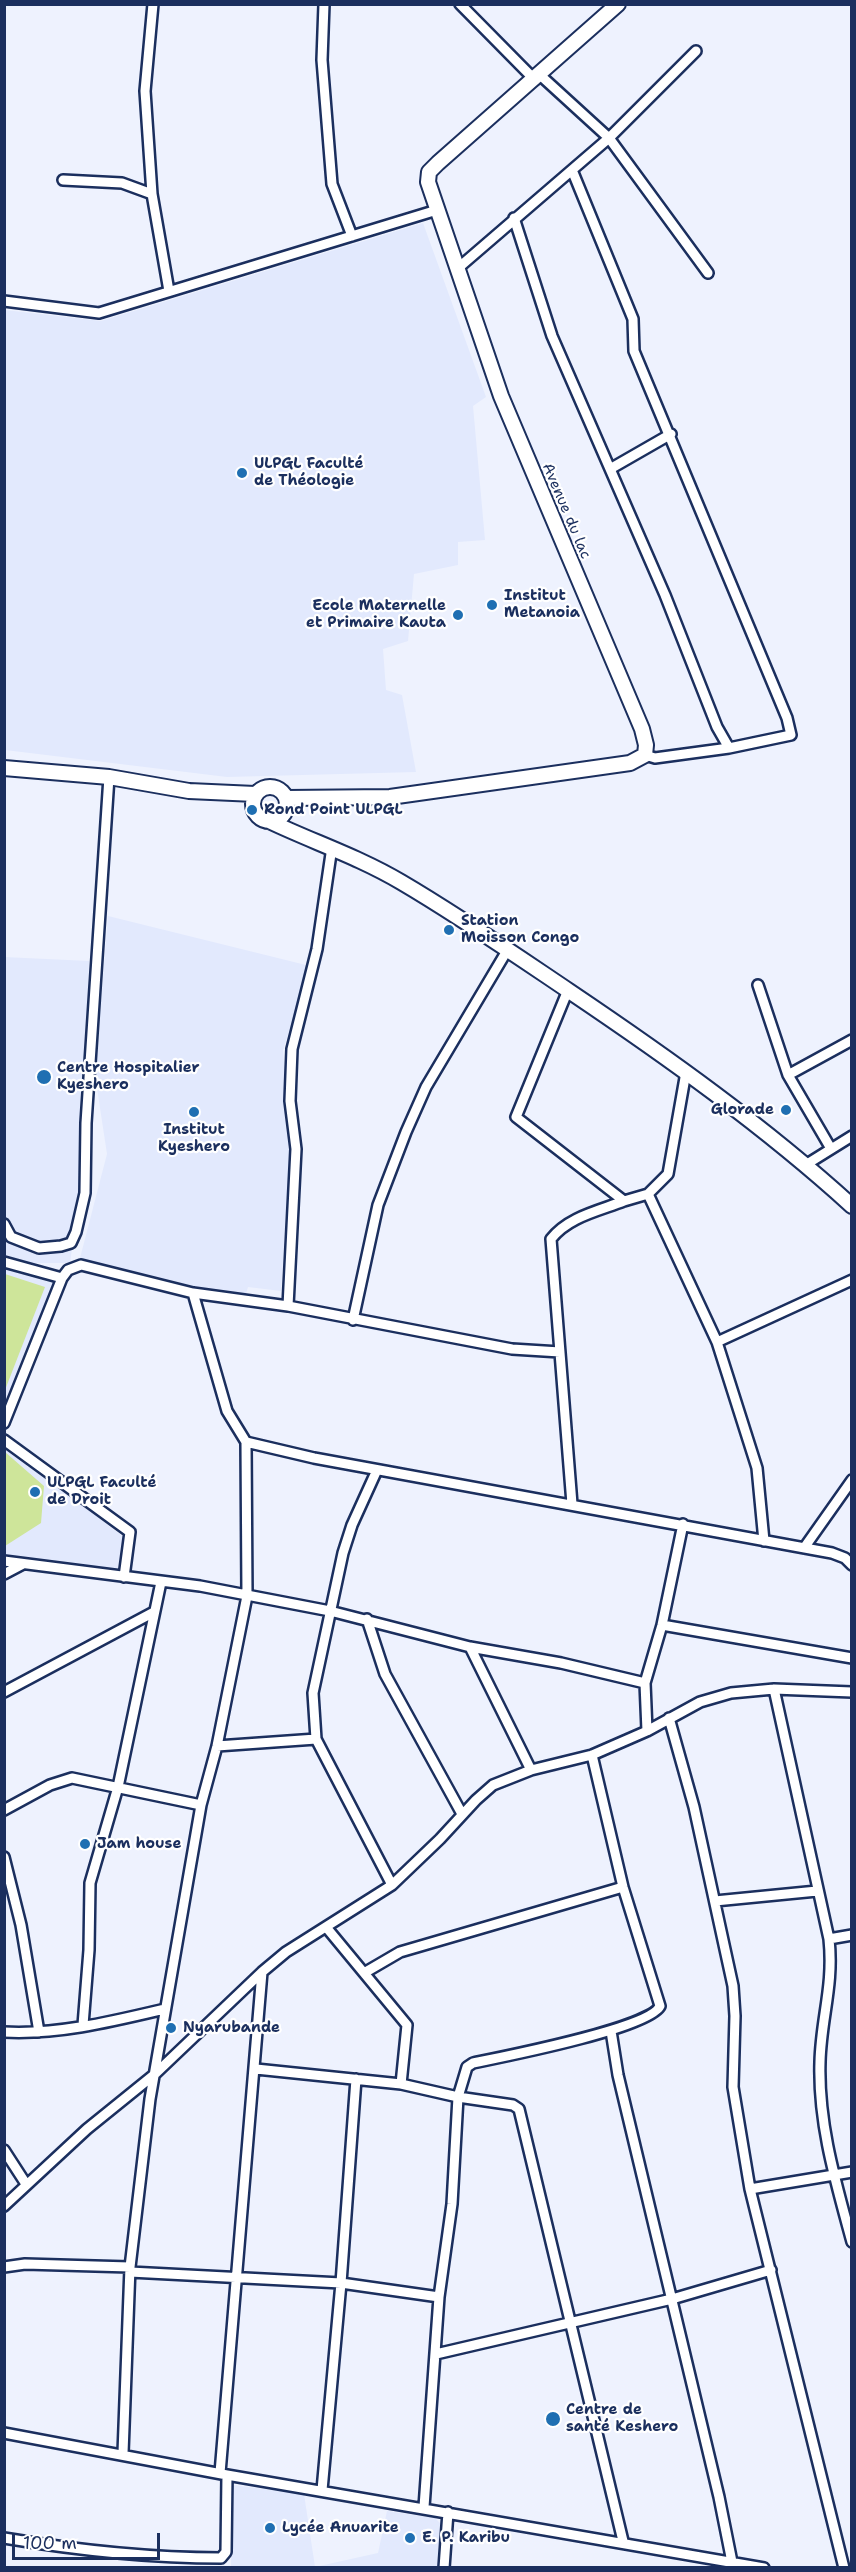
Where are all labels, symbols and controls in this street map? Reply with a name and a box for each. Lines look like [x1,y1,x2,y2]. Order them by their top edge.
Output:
place label: ULPGL Faculté de Théologie [254,455,363,490]
street label: Avenue du lac [538,460,594,562]
marker: ULPGL Faculté de Théologie [235,466,249,480]
place label: Institut Metanoia [504,587,580,622]
place label: Ecole Maternelle et Primaire Kauta [306,597,446,632]
marker: Institut Metanoia [485,598,499,612]
marker: Ecole Maternelle et Primaire Kauta [451,608,465,622]
place label: Rond Point ULPGL [264,801,403,819]
marker: Rond Point ULPGL [245,803,259,817]
place label: Station Moisson Congo [461,912,579,947]
marker: Station Moisson Congo [442,923,456,937]
place label: Centre Hospitalier Kyeshero [57,1059,200,1094]
marker: Centre Hospitalier Kyeshero [35,1068,53,1086]
place label: Glorade [711,1101,774,1119]
marker: Glorade [779,1103,793,1117]
marker: Institut Kyeshero [187,1105,201,1119]
place label: Institut Kyeshero [158,1121,230,1156]
place label: ULPGL Faculté de Droit [47,1474,156,1509]
marker: ULPGL Faculté de Droit [28,1485,42,1499]
place label: Jam house [97,1835,181,1853]
marker: Jam house [78,1837,92,1851]
place label: Nyarubande [183,2019,280,2037]
marker: Nyarubande [164,2021,178,2035]
place label: Centre de santé Keshero [566,2401,678,2436]
marker: Centre de santé Keshero [544,2410,562,2428]
place label: Lycée Anuarite [282,2519,399,2537]
scale bar [15,2521,164,2559]
marker: Lycée Anuarite [263,2521,277,2535]
place label: E. P. Karibu [422,2529,510,2547]
text: 100 m [23,2531,77,2555]
marker: E. P. Karibu [403,2531,417,2545]

